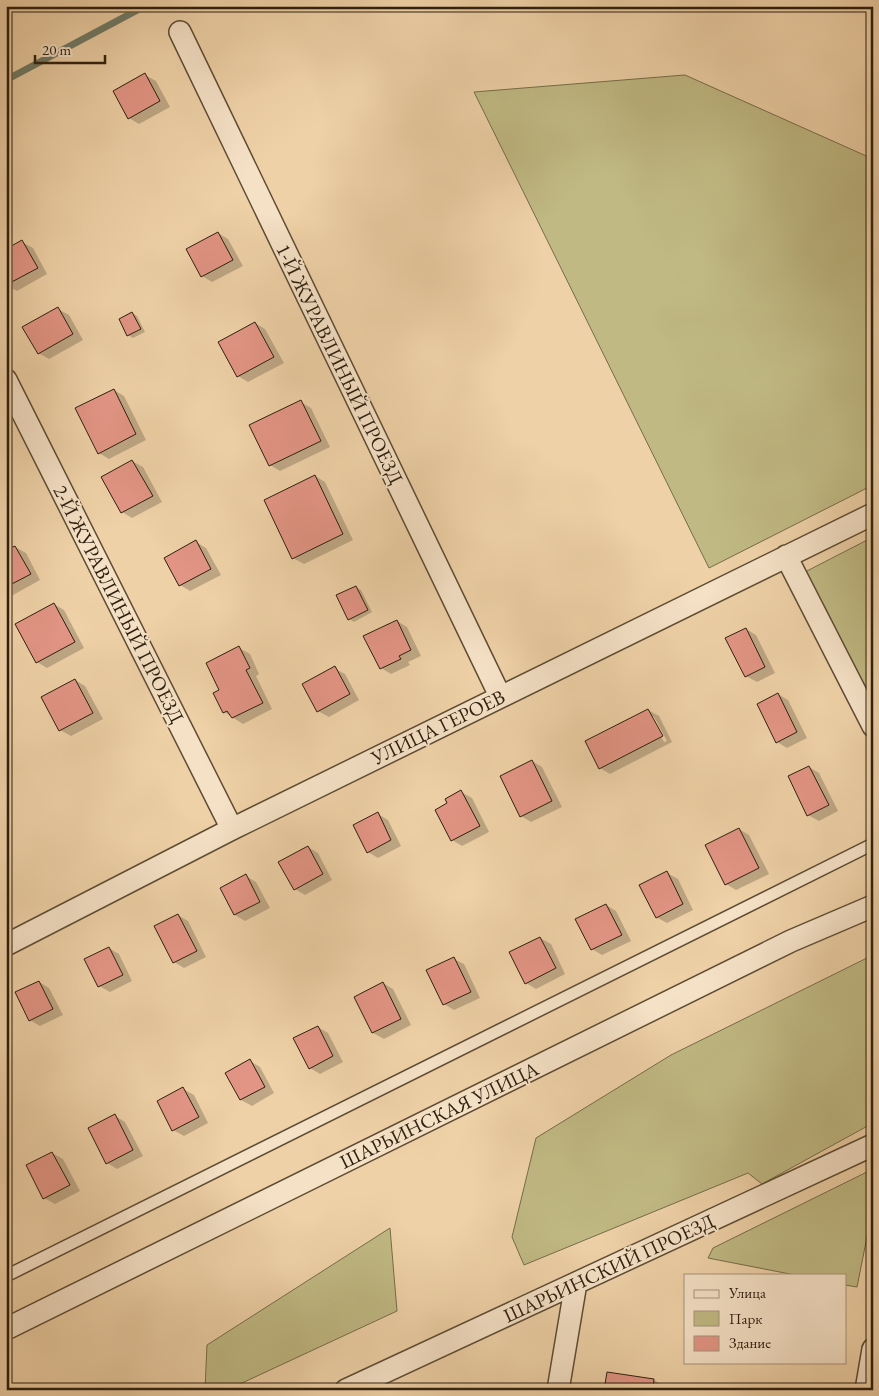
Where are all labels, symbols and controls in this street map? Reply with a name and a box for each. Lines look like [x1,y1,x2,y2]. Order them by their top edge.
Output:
scale bar [35,32,105,64]
text: 20 m [42,40,71,59]
street label: 1-Й ЖУРАВЛИНЫЙ ПРОЕЗД [270,240,410,488]
street label: 2-Й ЖУРАВЛИНЫЙ ПРОЕЗД [47,480,191,728]
street label: УЛИЦА ГЕРОЕВ [366,683,509,771]
street label: ШАРЬИНСКАЯ УЛИЦА [335,1055,543,1175]
street label: ШАРЬИНСКИЙ ПРОЕЗД [499,1208,719,1328]
legend [684,1274,846,1364]
text: Улица [728,1283,766,1302]
text: Парк [729,1309,762,1328]
text: Здание [729,1333,771,1352]

